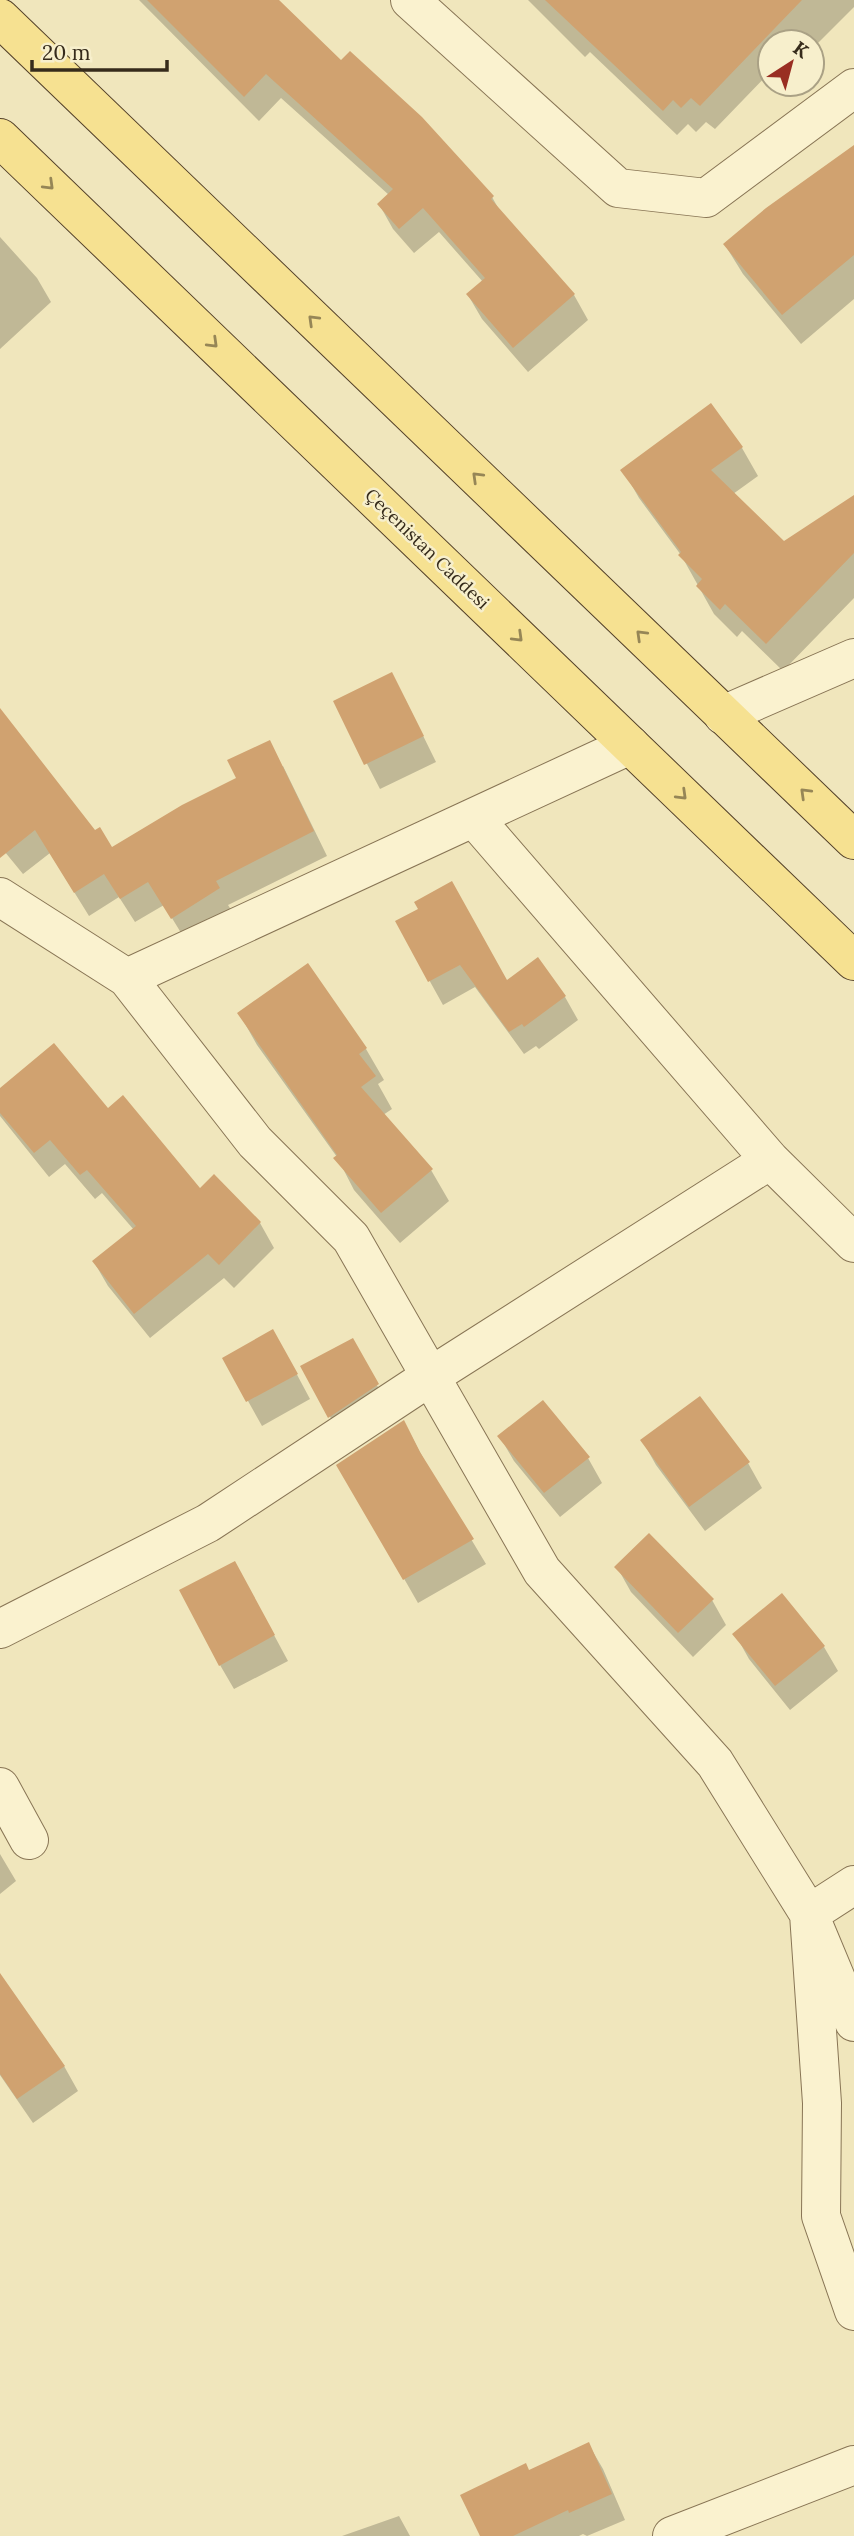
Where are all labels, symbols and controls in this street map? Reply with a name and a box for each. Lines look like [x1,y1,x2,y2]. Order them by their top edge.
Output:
scale bar [32,28,166,72]
north arrow [756,28,826,98]
text: K [788,36,814,63]
text: 20 m [42,39,91,66]
one-way arrow [41,177,54,190]
one-way arrow [308,315,321,328]
one-way arrow [205,335,218,348]
one-way arrow [472,473,485,486]
street label: Çeçenistan Caddesi [360,483,494,614]
one-way arrow [509,629,522,642]
one-way arrow [636,631,649,644]
one-way arrow [673,787,686,799]
one-way arrow [800,788,813,801]

